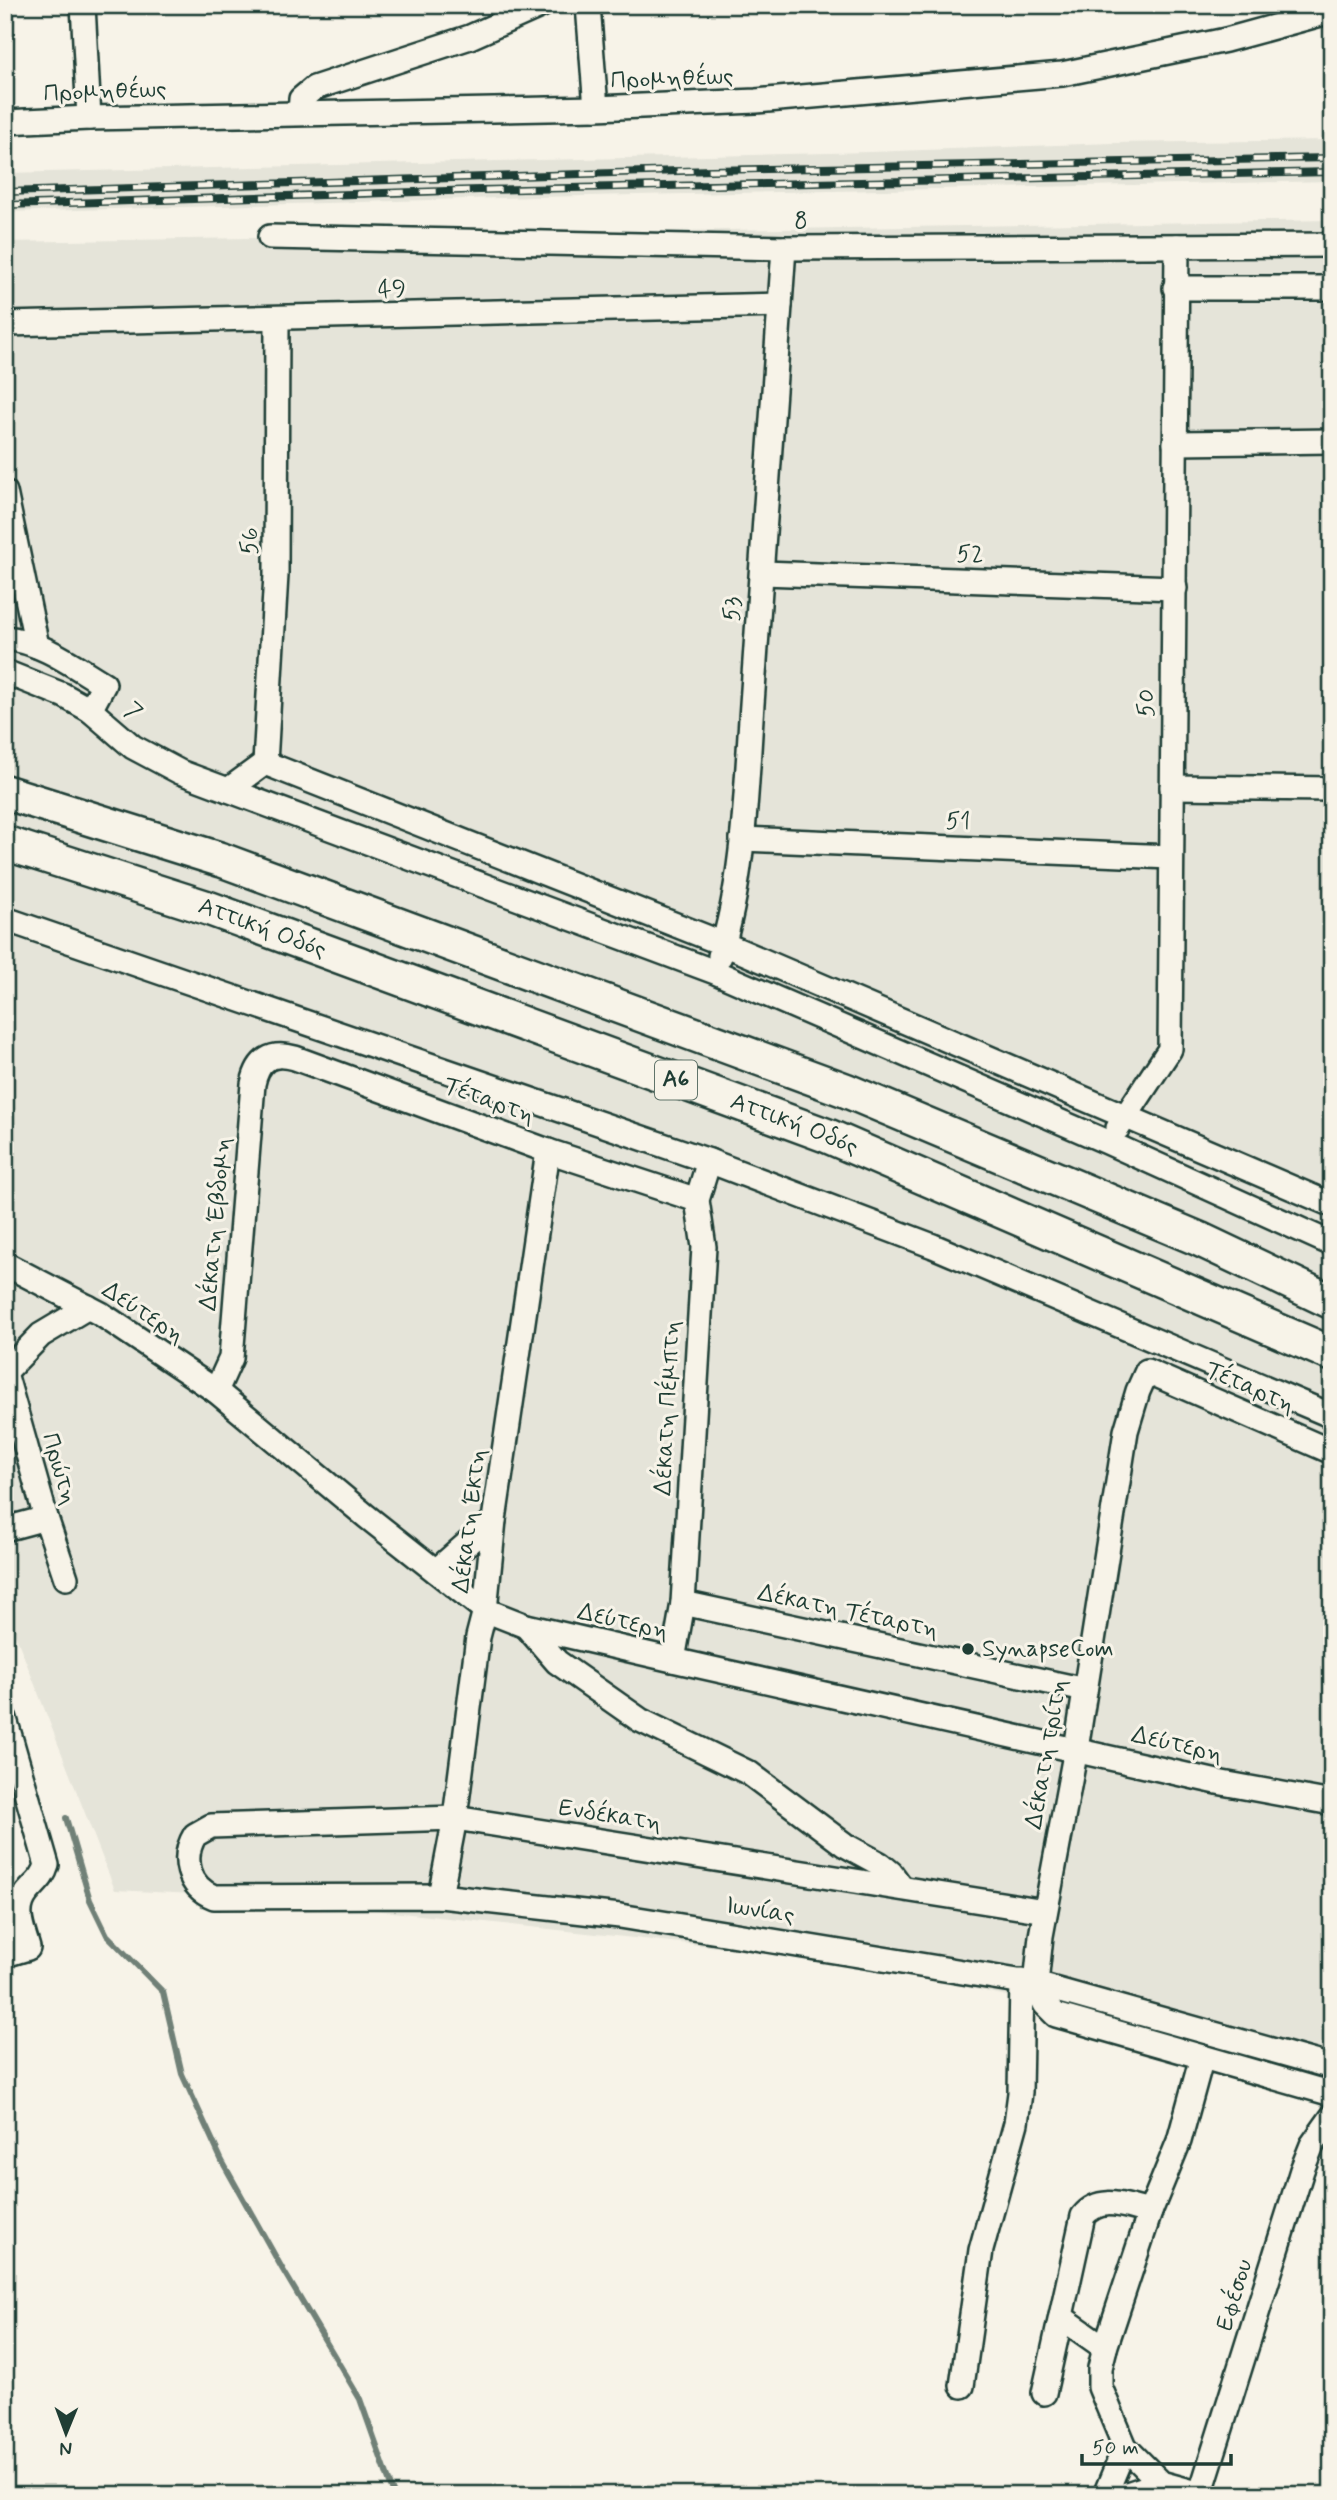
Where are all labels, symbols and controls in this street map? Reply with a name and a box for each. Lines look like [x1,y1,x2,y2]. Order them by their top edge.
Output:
street label: Προμηθέως [610,60,734,97]
street label: Προμηθέως [43,73,167,110]
street label: 8 [794,206,808,237]
street label: 49 [377,274,407,306]
street label: 56 [235,527,266,555]
street label: 52 [956,539,984,571]
street label: 53 [717,596,749,622]
street label: 50 [1131,689,1163,717]
street label: 7 [117,695,149,729]
street label: 51 [945,806,971,838]
street label: Αττική Οδός [194,890,331,966]
road number: Α6 [655,1060,697,1100]
street label: Τέταρτη [439,1069,539,1132]
street label: Αττική Οδός [726,1086,863,1163]
street label: Δέκατη Έβδομη [192,1136,239,1312]
street label: Δεύτερη [96,1275,190,1351]
street label: Δέκατη Πέμπτη [647,1320,688,1496]
street label: Τέταρτη [1200,1354,1300,1421]
street label: Πρώτη [34,1429,84,1509]
street label: Δέκατη Έκτη [445,1447,494,1595]
street label: Δέκατη Τέταρτη [755,1577,941,1646]
street label: Δεύτερη [575,1597,671,1647]
place label: SynapseCom [982,1634,1114,1665]
marker: SynapseCom [960,1641,976,1657]
street label: Δέκατη τρίτη [1018,1676,1075,1831]
street label: Δεύτερη [1129,1720,1225,1770]
street label: Ενδέκατη [556,1792,664,1839]
street label: Ιωνίας [723,1890,797,1932]
street label: Εφέσου [1208,2255,1261,2335]
north arrow [32,2398,102,2468]
scale bar [1082,2423,1230,2467]
text: 50 m [1092,2434,1139,2462]
text: N [59,2436,72,2461]

